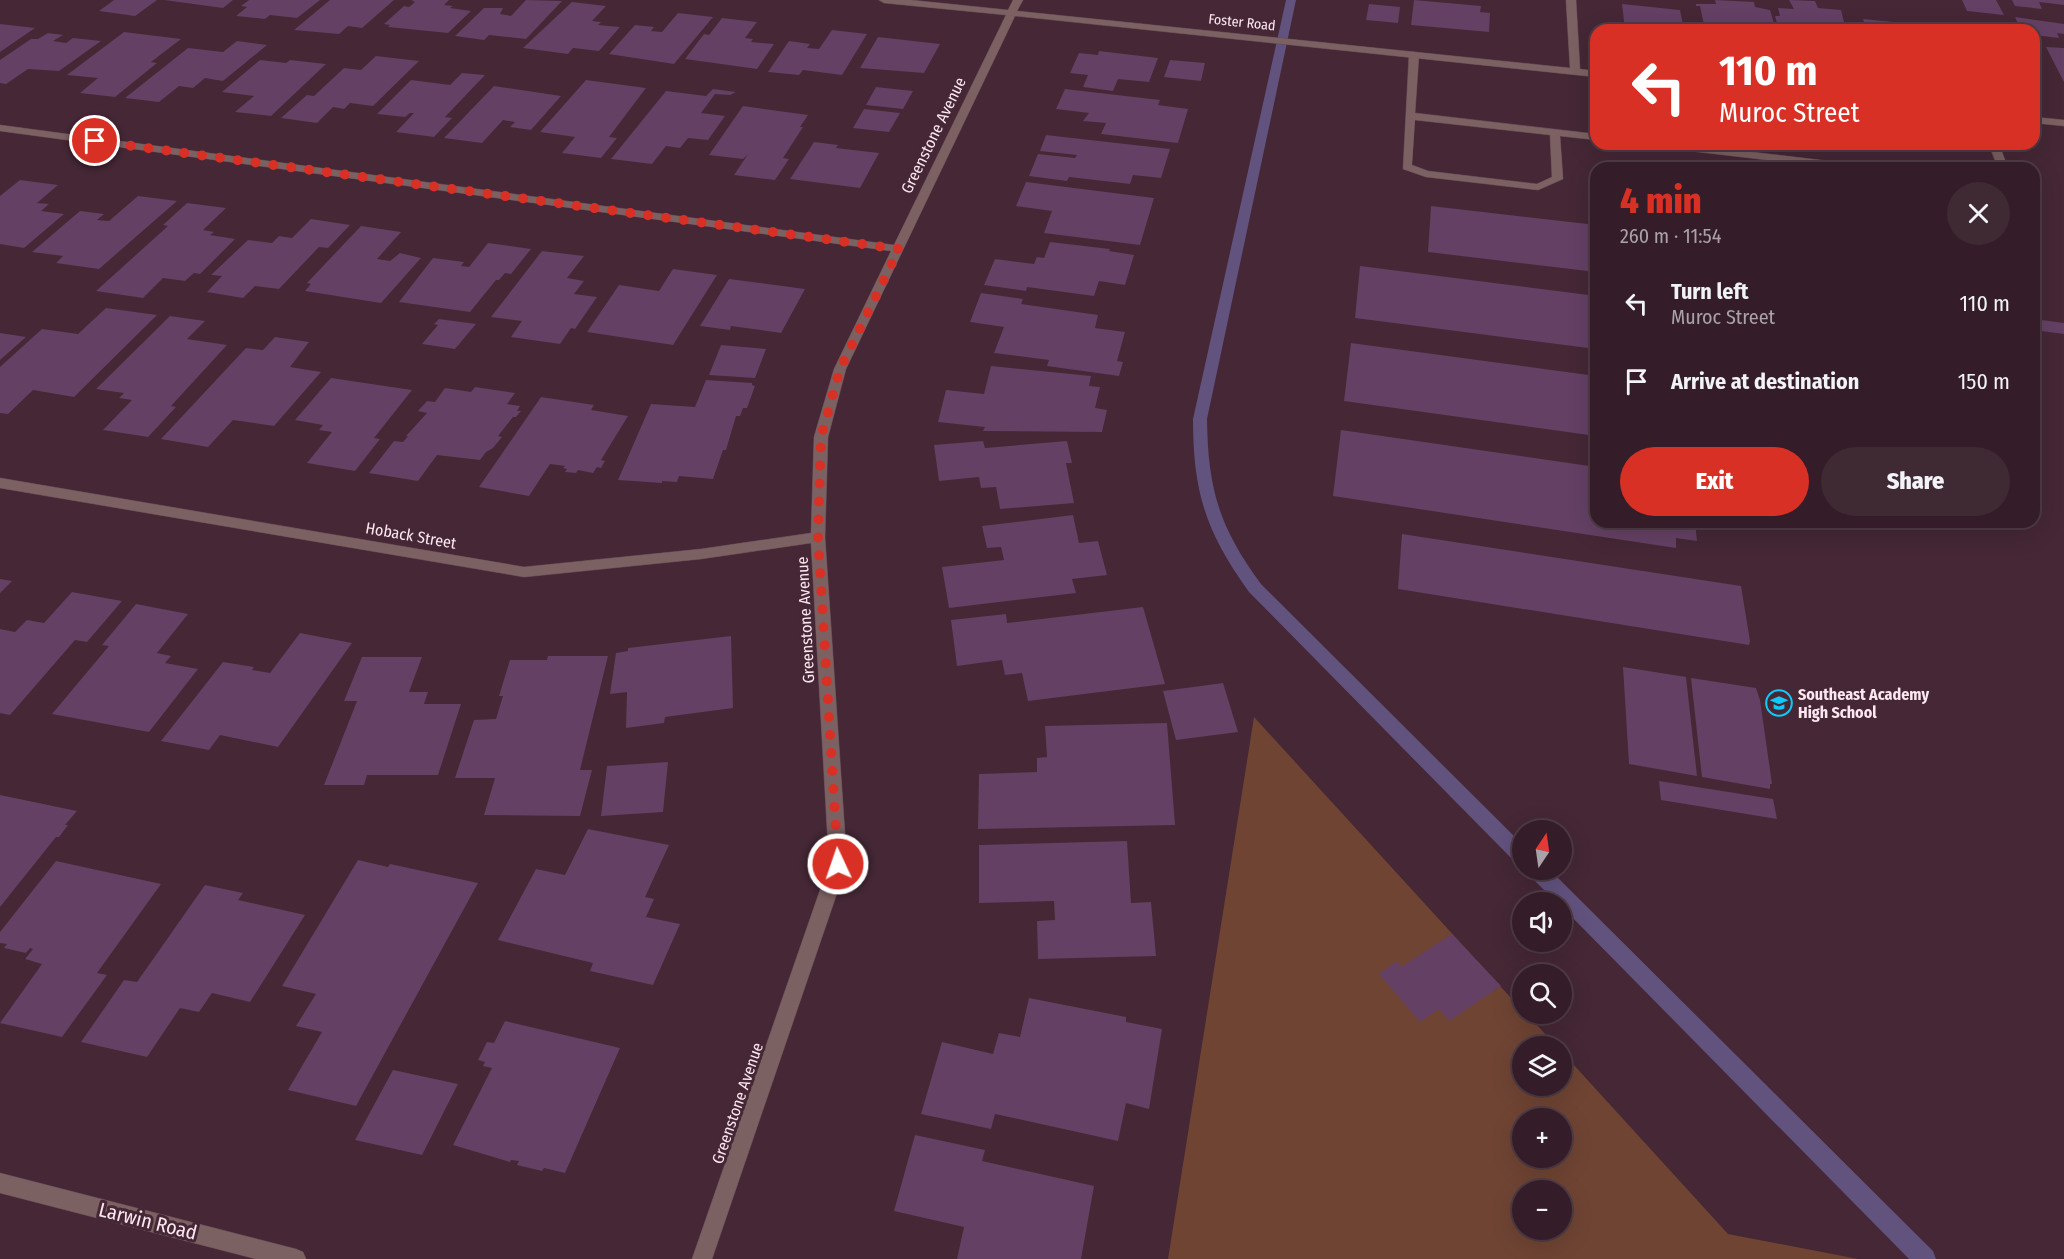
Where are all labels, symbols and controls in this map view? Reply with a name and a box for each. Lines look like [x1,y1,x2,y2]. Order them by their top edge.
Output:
street label: Foster Road [1208,11,1276,34]
text: 110 m [1719,46,1818,96]
icon: left [1620,48,1698,126]
street label: Greenstone Avenue [897,74,970,196]
text: Muroc Street [1719,97,1859,129]
pin [69,115,120,166]
icon: arrive [78,124,111,157]
text: 4 min [1620,179,1702,223]
button: close [1947,182,2010,245]
text: 260 m · 11:54 [1620,224,1721,248]
text: Turn left [1671,278,1749,305]
icon: left [1620,287,1653,320]
text: 110 m [1960,290,2010,317]
text: Muroc Street [1671,305,1775,329]
icon: arrive [1620,365,1653,398]
text: Arrive at destination [1671,368,1859,395]
text: 150 m [1958,368,2010,395]
button: Exit [1620,447,1809,516]
button: Share [1821,447,2010,516]
street label: Hoback Street [364,518,458,553]
street label: Greenstone Avenue [793,556,818,684]
place label: Southeast Academy High School [1798,685,1929,722]
school or university icon: Southeast Academy High School [1764,688,1794,718]
north arrow [1512,820,1572,880]
map controls [1512,820,1572,1240]
position arrow [806,832,870,896]
button: sound [1512,892,1572,952]
button: search [1512,964,1572,1024]
button: layers [1512,1036,1572,1096]
street label: Greenstone Avenue [708,1040,767,1166]
button: + [1512,1108,1572,1168]
button: − [1512,1180,1572,1240]
street label: Larwin Road [96,1197,200,1245]

